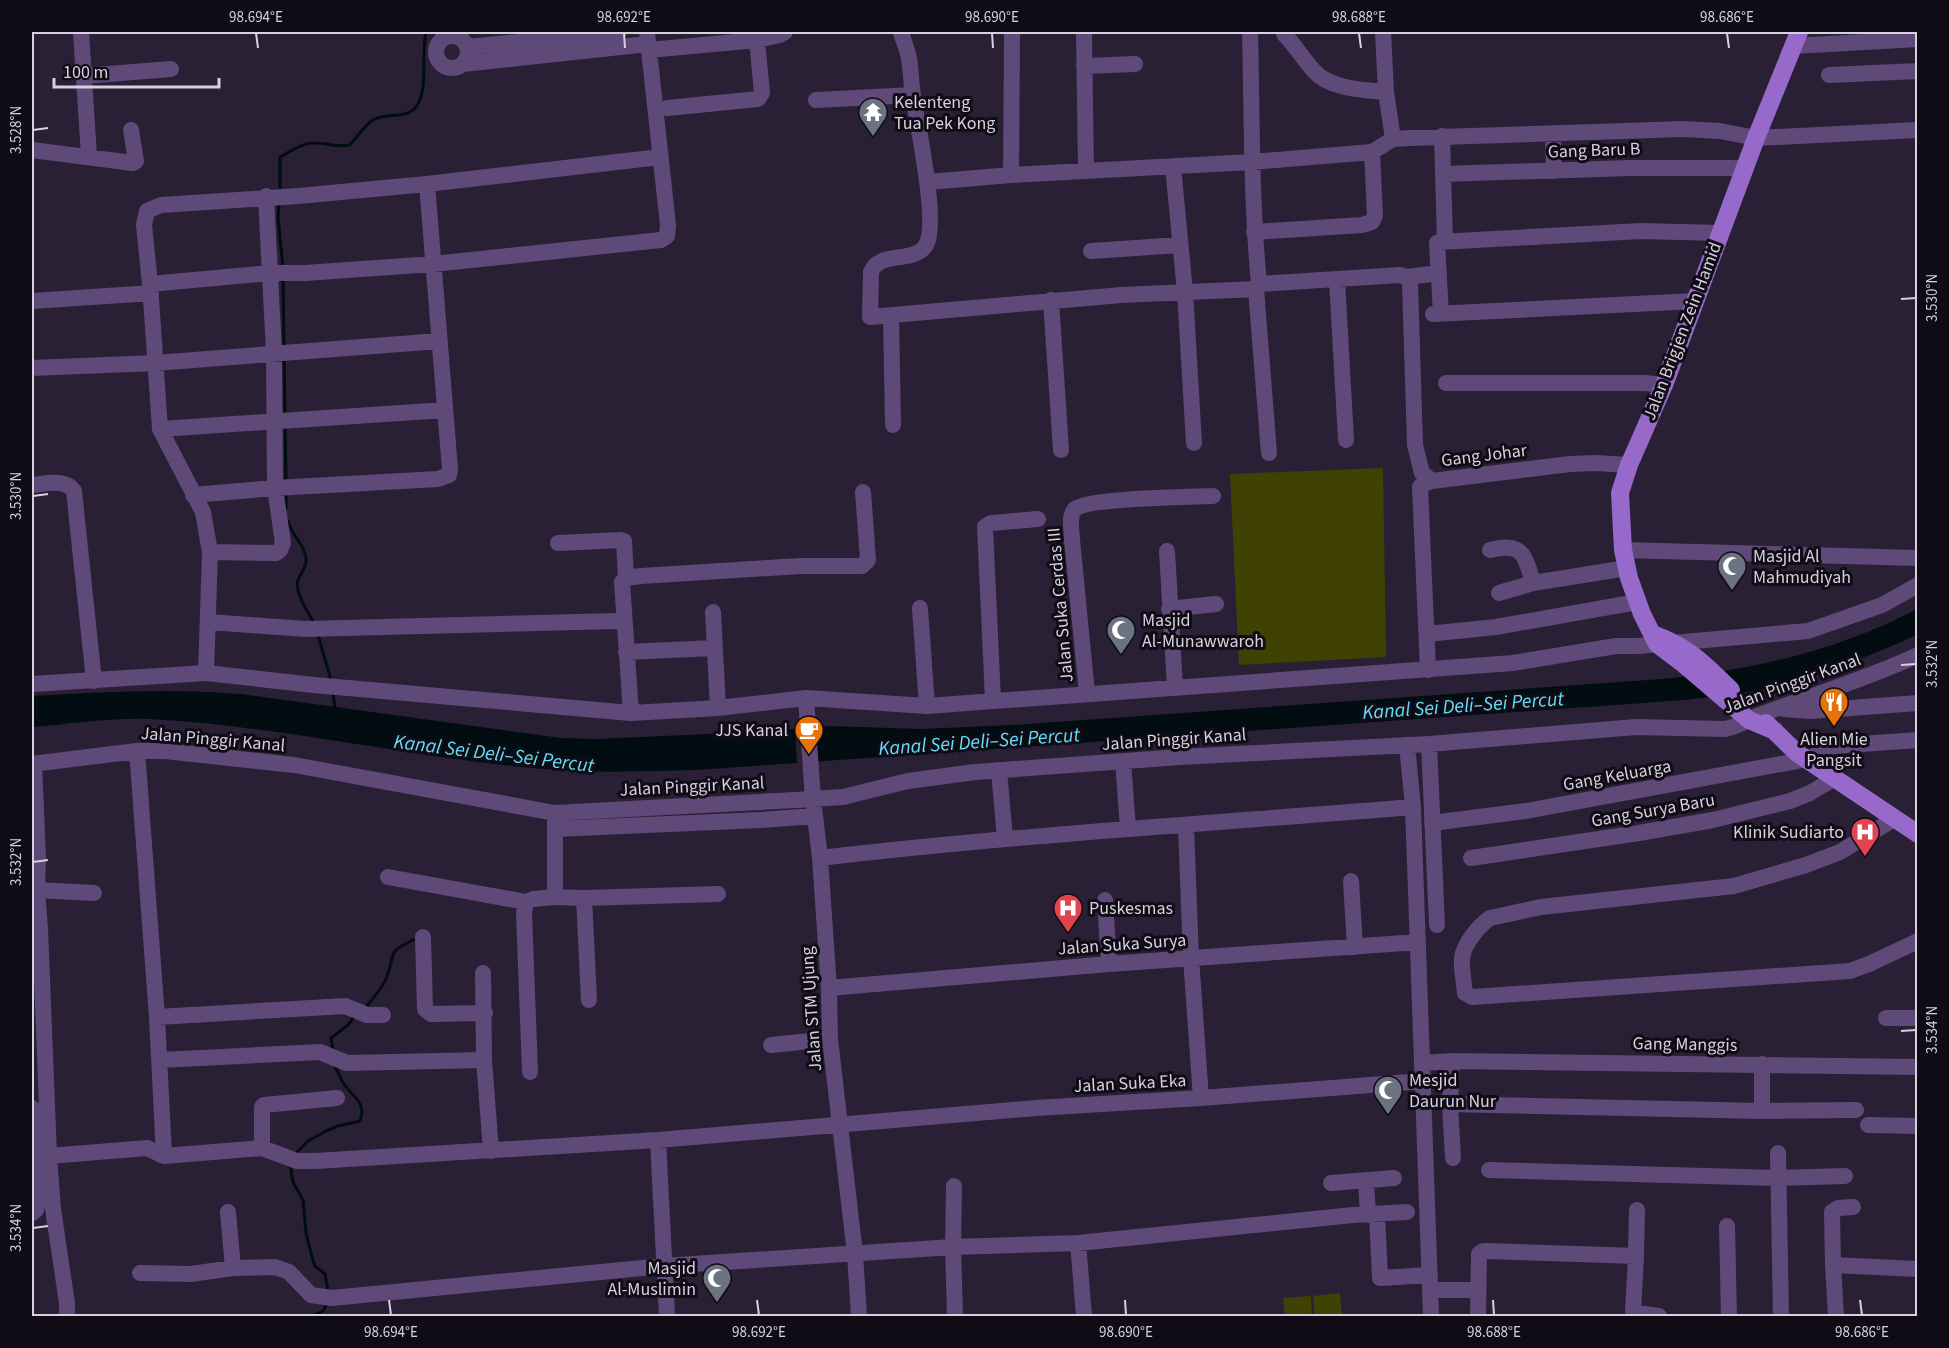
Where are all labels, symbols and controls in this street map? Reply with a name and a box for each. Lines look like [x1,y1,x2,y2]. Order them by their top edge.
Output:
text: 98.694°E [229,7,283,28]
text: 98.692°E [597,7,651,28]
text: 98.690°E [965,7,1019,28]
text: 98.688°E [1332,7,1386,28]
text: 98.686°E [1700,7,1754,28]
scale bar [54,51,219,89]
text: 100 m [63,60,108,85]
place label: Kelenteng Tua Pek Kong [894,90,995,136]
temple icon: Kelenteng Tua Pek Kong [857,96,889,138]
text: 3.528°N [6,106,27,154]
street label: Gang Baru B [1547,136,1641,165]
street label: Jalan Brigjen Zein Hamid [1637,239,1728,424]
text: 3.530°N [1922,274,1943,322]
street label: Gang Johar [1440,438,1529,473]
text: 3.530°N [6,472,27,520]
street label: Jalan Suka Cerdas III [1041,527,1080,683]
place label: Masjid Al Mahmudiyah [1753,544,1851,590]
mosque icon: Masjid Al Mahmudiyah [1716,550,1748,592]
place label: Masjid Al-Munawwaroh [1142,608,1264,654]
mosque icon: Masjid Al-Munawwaroh [1105,614,1137,656]
text: 3.532°N [1922,640,1943,688]
street label: Jalan Pinggir Kanal [1720,647,1864,720]
water label: Kanal Sei Deli–Sei Percut [1361,685,1565,727]
restaurant icon: Alien Mie Pangsit [1818,686,1850,728]
cafe icon: JJS Kanal [793,714,825,756]
place label: JJS Kanal [715,718,788,743]
street label: Jalan Pinggir Kanal [140,721,286,758]
water label: Kanal Sei Deli–Sei Percut [877,721,1081,763]
street label: Jalan Pinggir Kanal [1101,722,1247,757]
place label: Alien Mie Pangsit [1800,727,1868,773]
water label: Kanal Sei Deli–Sei Percut [392,728,596,780]
street label: Gang Keluarga [1561,754,1673,797]
street label: Jalan Pinggir Kanal [619,770,765,803]
street label: Gang Surya Baru [1589,787,1717,834]
hospital icon: Klinik Sudiarto [1849,816,1881,858]
place label: Klinik Sudiarto [1733,820,1844,845]
text: 3.532°N [6,838,27,886]
hospital icon: Puskesmas [1052,892,1084,934]
place label: Puskesmas [1089,896,1173,921]
street label: Jalan Suka Surya [1057,928,1187,961]
street label: Jalan STM Ujung [795,946,828,1072]
text: 3.534°N [1922,1006,1943,1054]
street label: Gang Manggis [1632,1031,1738,1058]
street label: Jalan Suka Eka [1073,1068,1187,1099]
place label: Mesjid Daurun Nur [1409,1068,1497,1114]
mosque icon: Mesjid Daurun Nur [1372,1074,1404,1116]
text: 3.534°N [6,1204,27,1252]
place label: Masjid Al-Muslimin [607,1256,696,1302]
mosque icon: Masjid Al-Muslimin [701,1262,733,1304]
text: 98.694°E [364,1322,418,1343]
text: 98.692°E [732,1322,786,1343]
text: 98.690°E [1099,1322,1153,1343]
text: 98.688°E [1467,1322,1521,1343]
text: 98.686°E [1835,1322,1889,1343]

